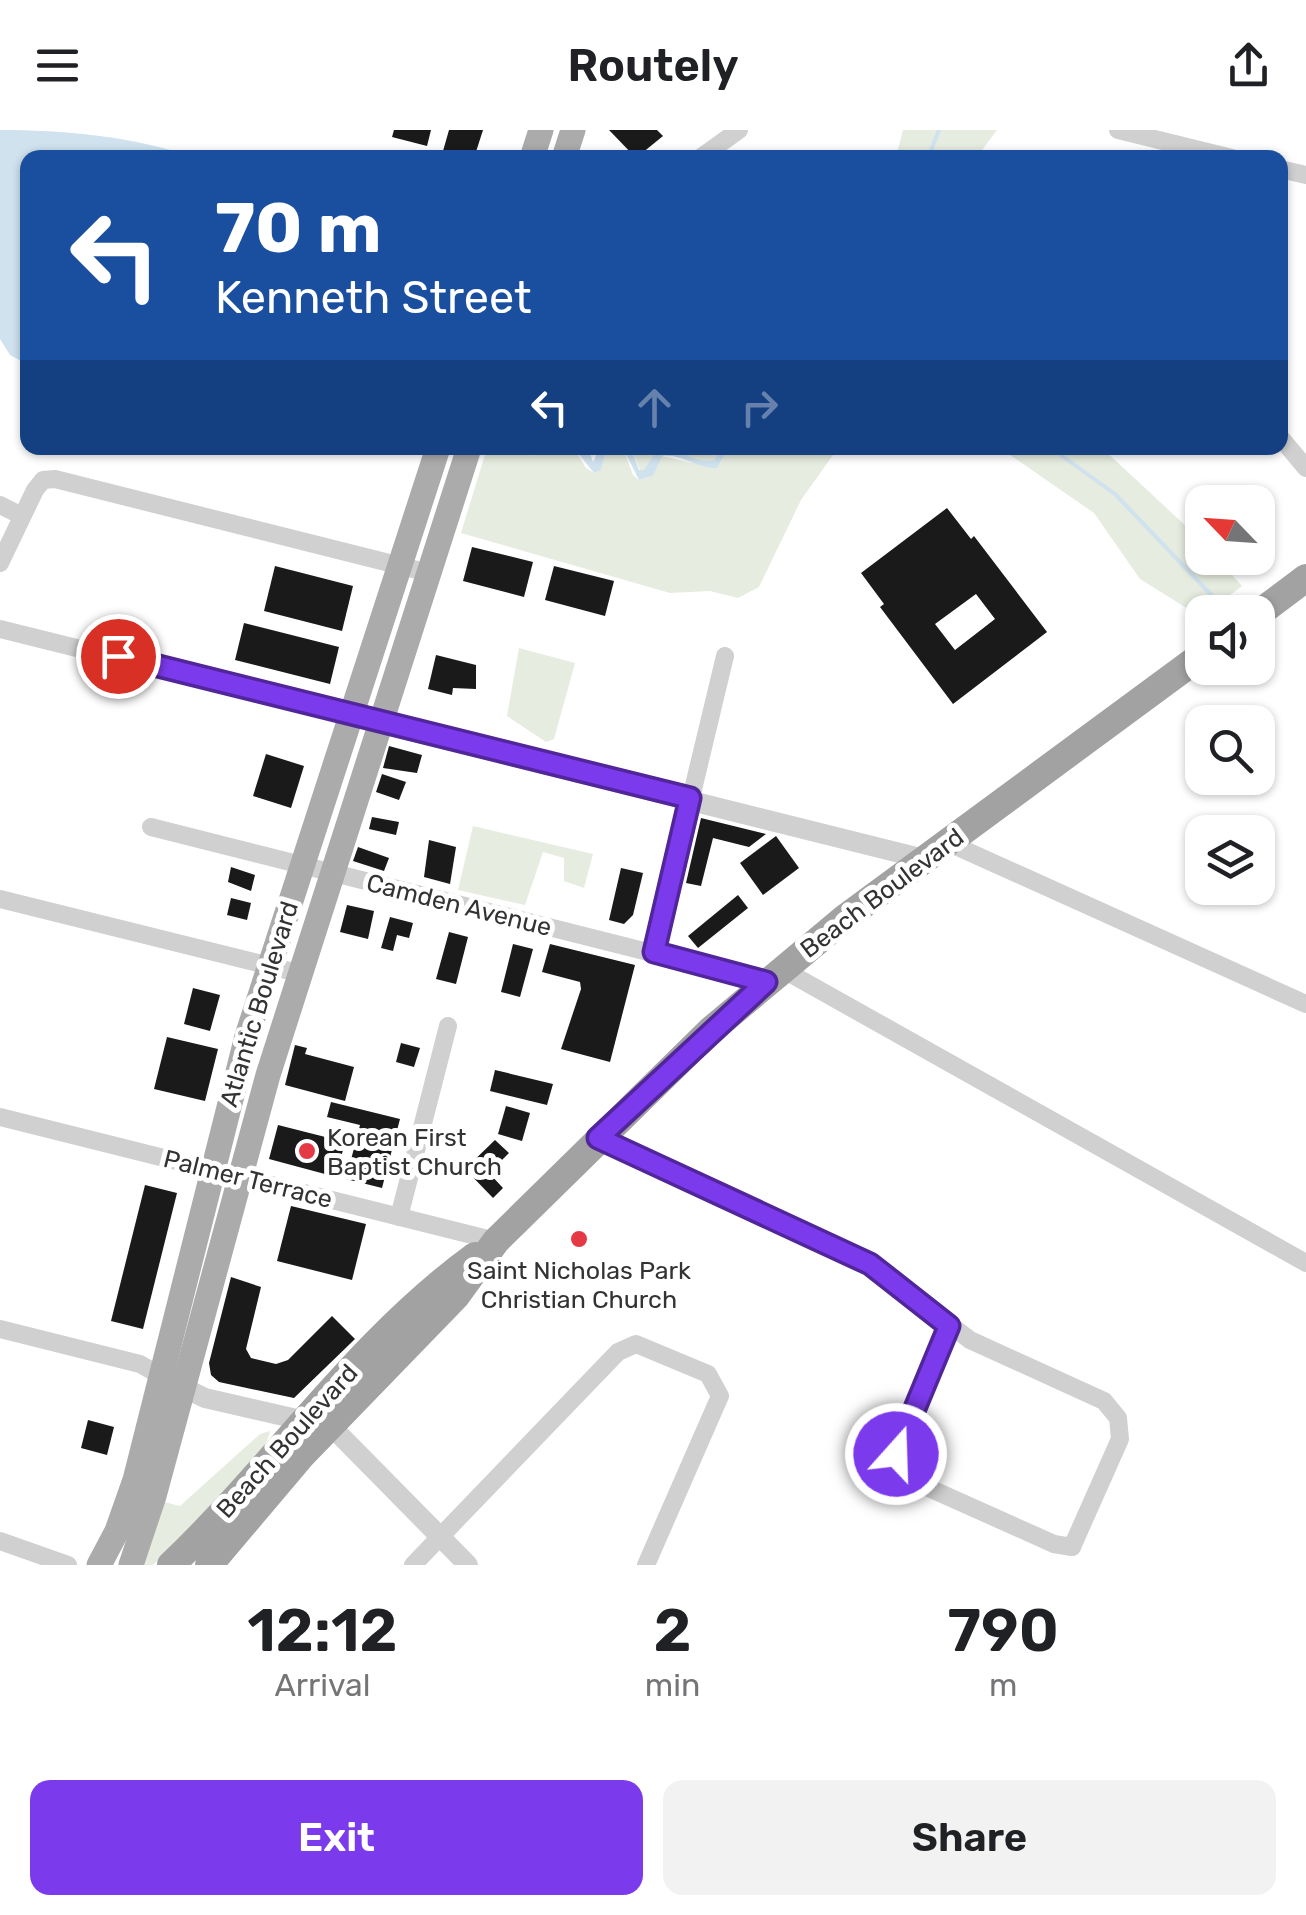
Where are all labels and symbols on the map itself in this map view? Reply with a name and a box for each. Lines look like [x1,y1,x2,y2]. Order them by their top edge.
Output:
north arrow [1185,485,1275,575]
pin [76,614,161,699]
street label: Beach Boulevard [795,822,969,964]
street label: Camden Avenue [363,868,555,942]
street label: Atlantic Boulevard [214,898,304,1110]
place label: Korean First Baptist Church [327,1123,502,1181]
marker: Korean First Baptist Church [296,1140,318,1162]
street label: Palmer Terrace [161,1144,335,1214]
marker: Saint Nicholas Park Christian Church [568,1228,590,1250]
place label: Saint Nicholas Park Christian Church [467,1256,691,1314]
street label: Beach Boulevard [210,1358,364,1524]
position arrow [844,1402,948,1506]

